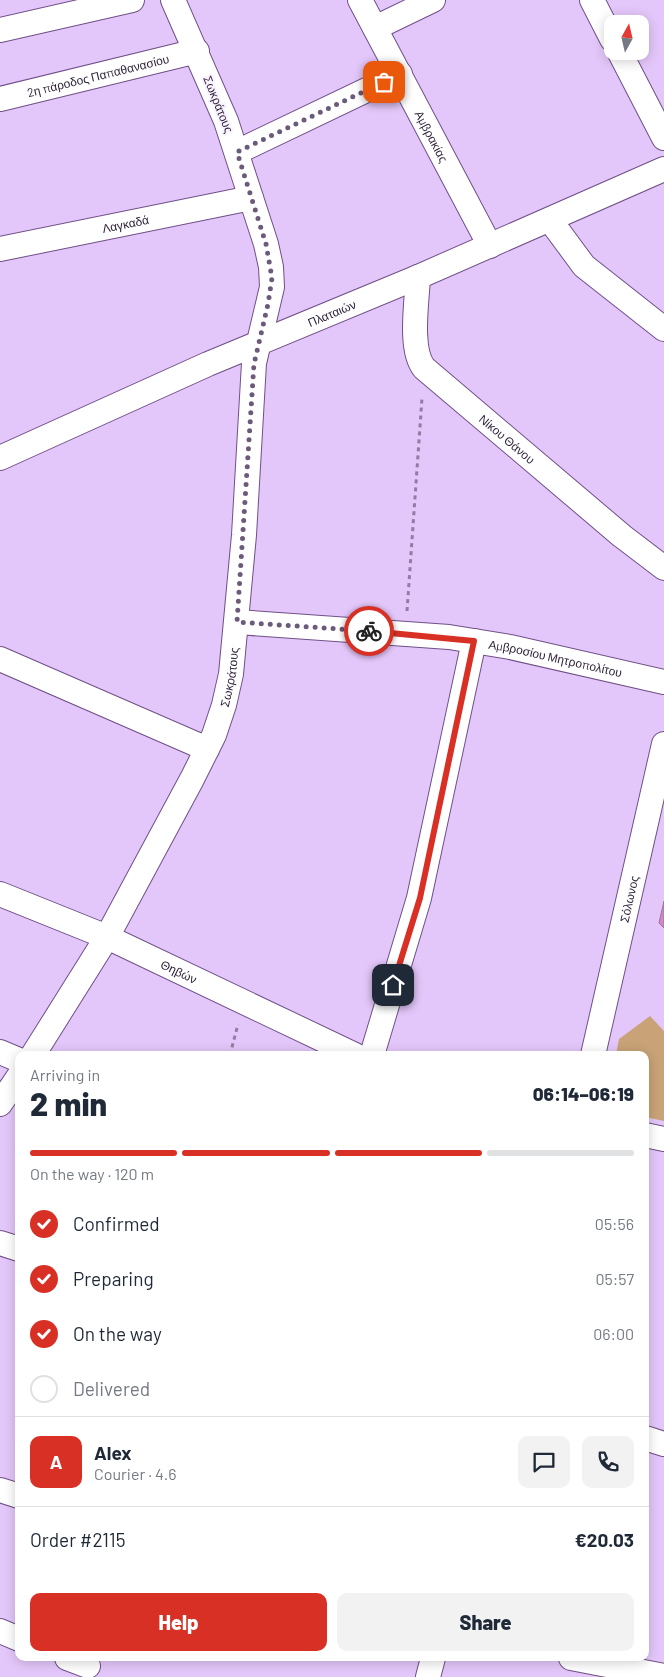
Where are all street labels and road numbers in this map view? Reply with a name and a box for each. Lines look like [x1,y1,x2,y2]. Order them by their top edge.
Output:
street label: 2η πάροδος Παπαθανασίου [26,51,170,99]
street label: Σωκράτους [200,73,237,135]
street label: Αμβρακίας [413,108,451,165]
street label: Λαγκαδά [101,212,150,235]
street label: Πλαταιών [305,297,358,329]
street label: Νίκου Θάνου [477,411,538,466]
street label: Αμβροσίου Μητροπολίτου [488,637,624,679]
street label: Σωκράτους [217,646,241,708]
street label: Σόλωνος [616,874,642,924]
street label: Θηβών [159,957,199,986]

